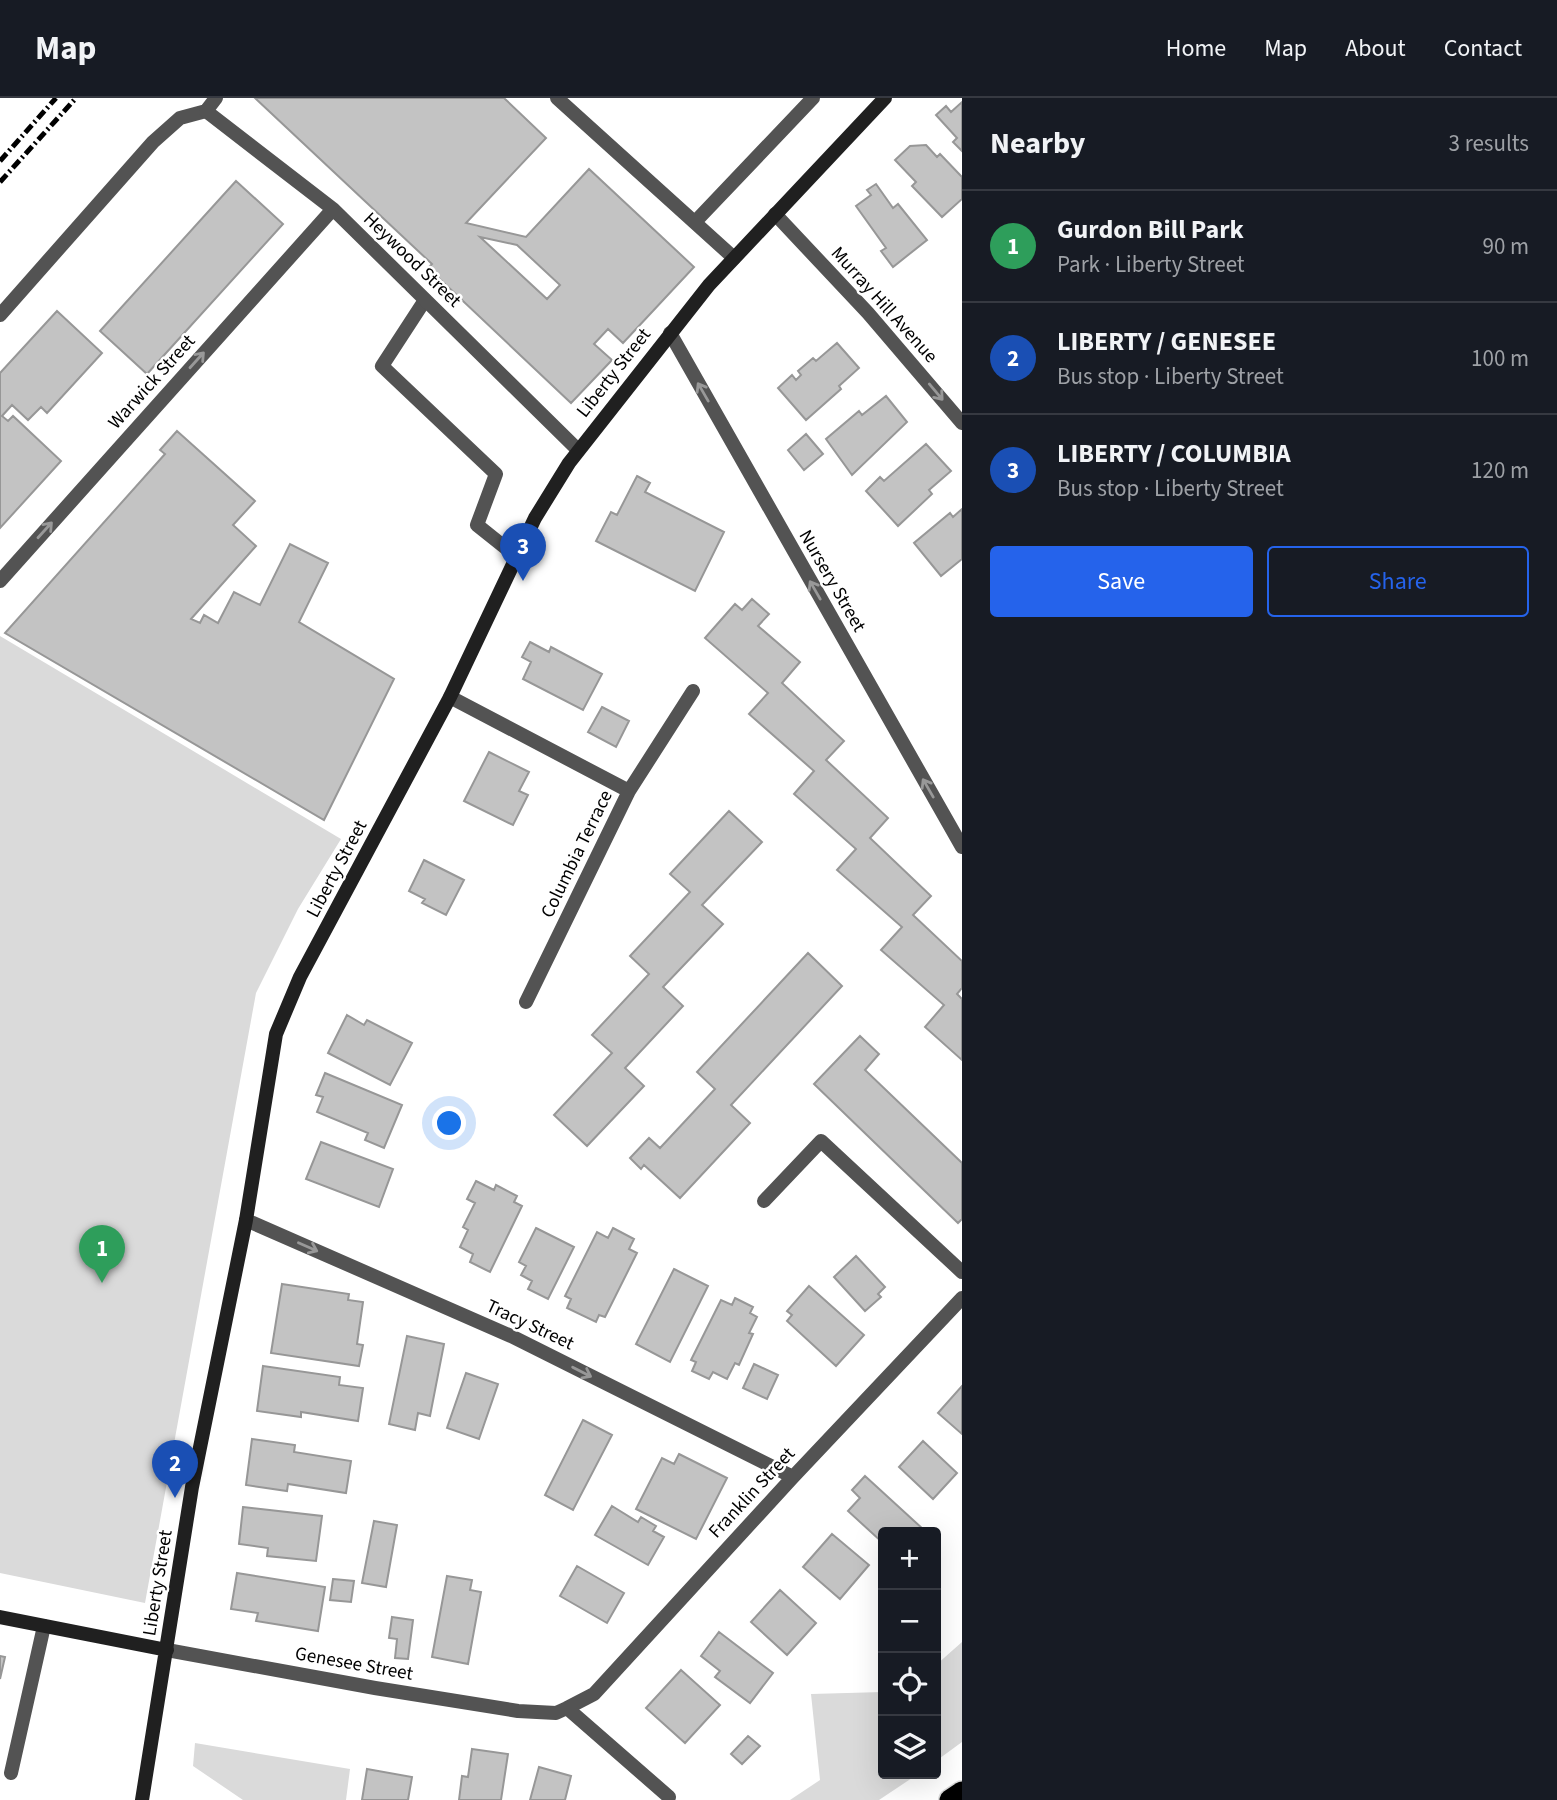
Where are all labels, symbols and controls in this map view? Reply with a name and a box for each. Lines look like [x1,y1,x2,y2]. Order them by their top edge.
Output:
text: Map [35,25,96,72]
text: Home [1166,31,1226,66]
text: Map [1264,31,1307,66]
text: About [1345,31,1406,66]
text: Contact [1444,31,1522,66]
text: Nearby [990,122,1085,165]
text: 3 results [1449,127,1529,160]
street label: Heywood Street [357,206,467,314]
text: Gurdon Bill Park [1057,211,1244,248]
text: 1 [1007,230,1019,263]
text: 90 m [1482,230,1529,263]
street label: Murray Hill Avenue [824,241,944,369]
text: Park · Liberty Street [1057,248,1245,281]
street label: Liberty Street [570,322,658,424]
text: LIBERTY / GENESEE [1057,323,1276,360]
street label: Warwick Street [102,328,202,435]
text: 2 [1007,342,1019,375]
text: 100 m [1471,342,1529,375]
one-way arrow [189,351,205,369]
text: Bus stop · Liberty Street [1057,360,1284,393]
one-way arrow [696,383,710,403]
one-way arrow [928,383,943,401]
text: LIBERTY / COLUMBIA [1057,435,1291,472]
text: 3 [1007,454,1019,487]
text: 120 m [1471,454,1529,487]
text: Bus stop · Liberty Street [1057,472,1284,505]
one-way arrow [37,522,54,539]
pin: 3 [500,523,546,581]
street label: Nursery Street [792,525,872,638]
button: Save [990,546,1253,617]
button: Share [1267,546,1529,617]
one-way arrow [808,581,822,601]
one-way arrow [921,778,935,798]
street label: Columbia Terrace [534,786,620,922]
street label: Liberty Street [300,815,374,923]
your location [432,1106,466,1140]
pin: 1 [79,1225,125,1283]
one-way arrow [297,1241,319,1254]
street label: Tracy Street [482,1293,579,1357]
one-way arrow [571,1365,592,1379]
pin: 2 [152,1440,198,1498]
street label: Franklin Street [703,1441,802,1545]
street label: Liberty Street [136,1527,180,1638]
map controls [878,1527,941,1779]
button: + [878,1527,941,1590]
button: − [878,1590,941,1653]
street label: Genesee Street [293,1640,416,1688]
button: locate [878,1653,941,1716]
button: layers [878,1716,941,1779]

